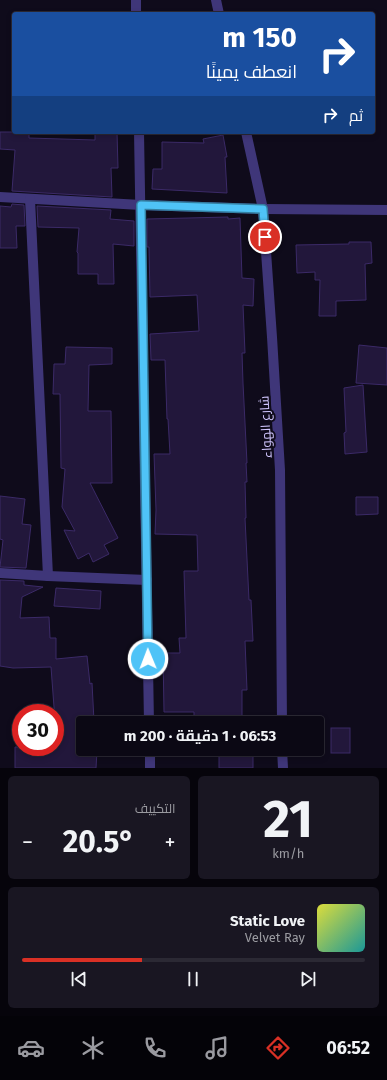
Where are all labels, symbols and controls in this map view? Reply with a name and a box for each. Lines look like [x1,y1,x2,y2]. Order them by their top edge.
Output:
text: 150 m [222,21,297,54]
icon: right [311,28,363,80]
text: انعطف يمينًا [206,61,297,83]
icon: right [319,104,341,126]
text: ثم [349,107,363,125]
pin [248,220,282,254]
icon: arrive [254,226,276,248]
street label: شارع الهواء [256,395,276,459]
position arrow [127,638,169,680]
speed limit sign: 30 [12,704,64,756]
text: 06:53 · 1 دقيقة · 200 m [124,727,276,745]
text: 21 [263,788,313,851]
text: التكييف [135,801,176,816]
text: 20.5° [63,824,135,860]
text: − [22,829,33,856]
text: + [165,829,175,856]
text: km/h [272,846,304,861]
text: Static Love [230,912,305,930]
text: Velvet Ray [245,930,305,945]
icon: previous [68,968,90,990]
icon: pause [182,968,204,990]
icon: next [297,968,319,990]
icon: car [17,1034,45,1062]
icon: climate [79,1034,107,1062]
icon: phone [141,1034,169,1062]
icon: music [203,1034,231,1062]
icon: directions [264,1034,292,1062]
text: 06:52 [326,1037,370,1059]

